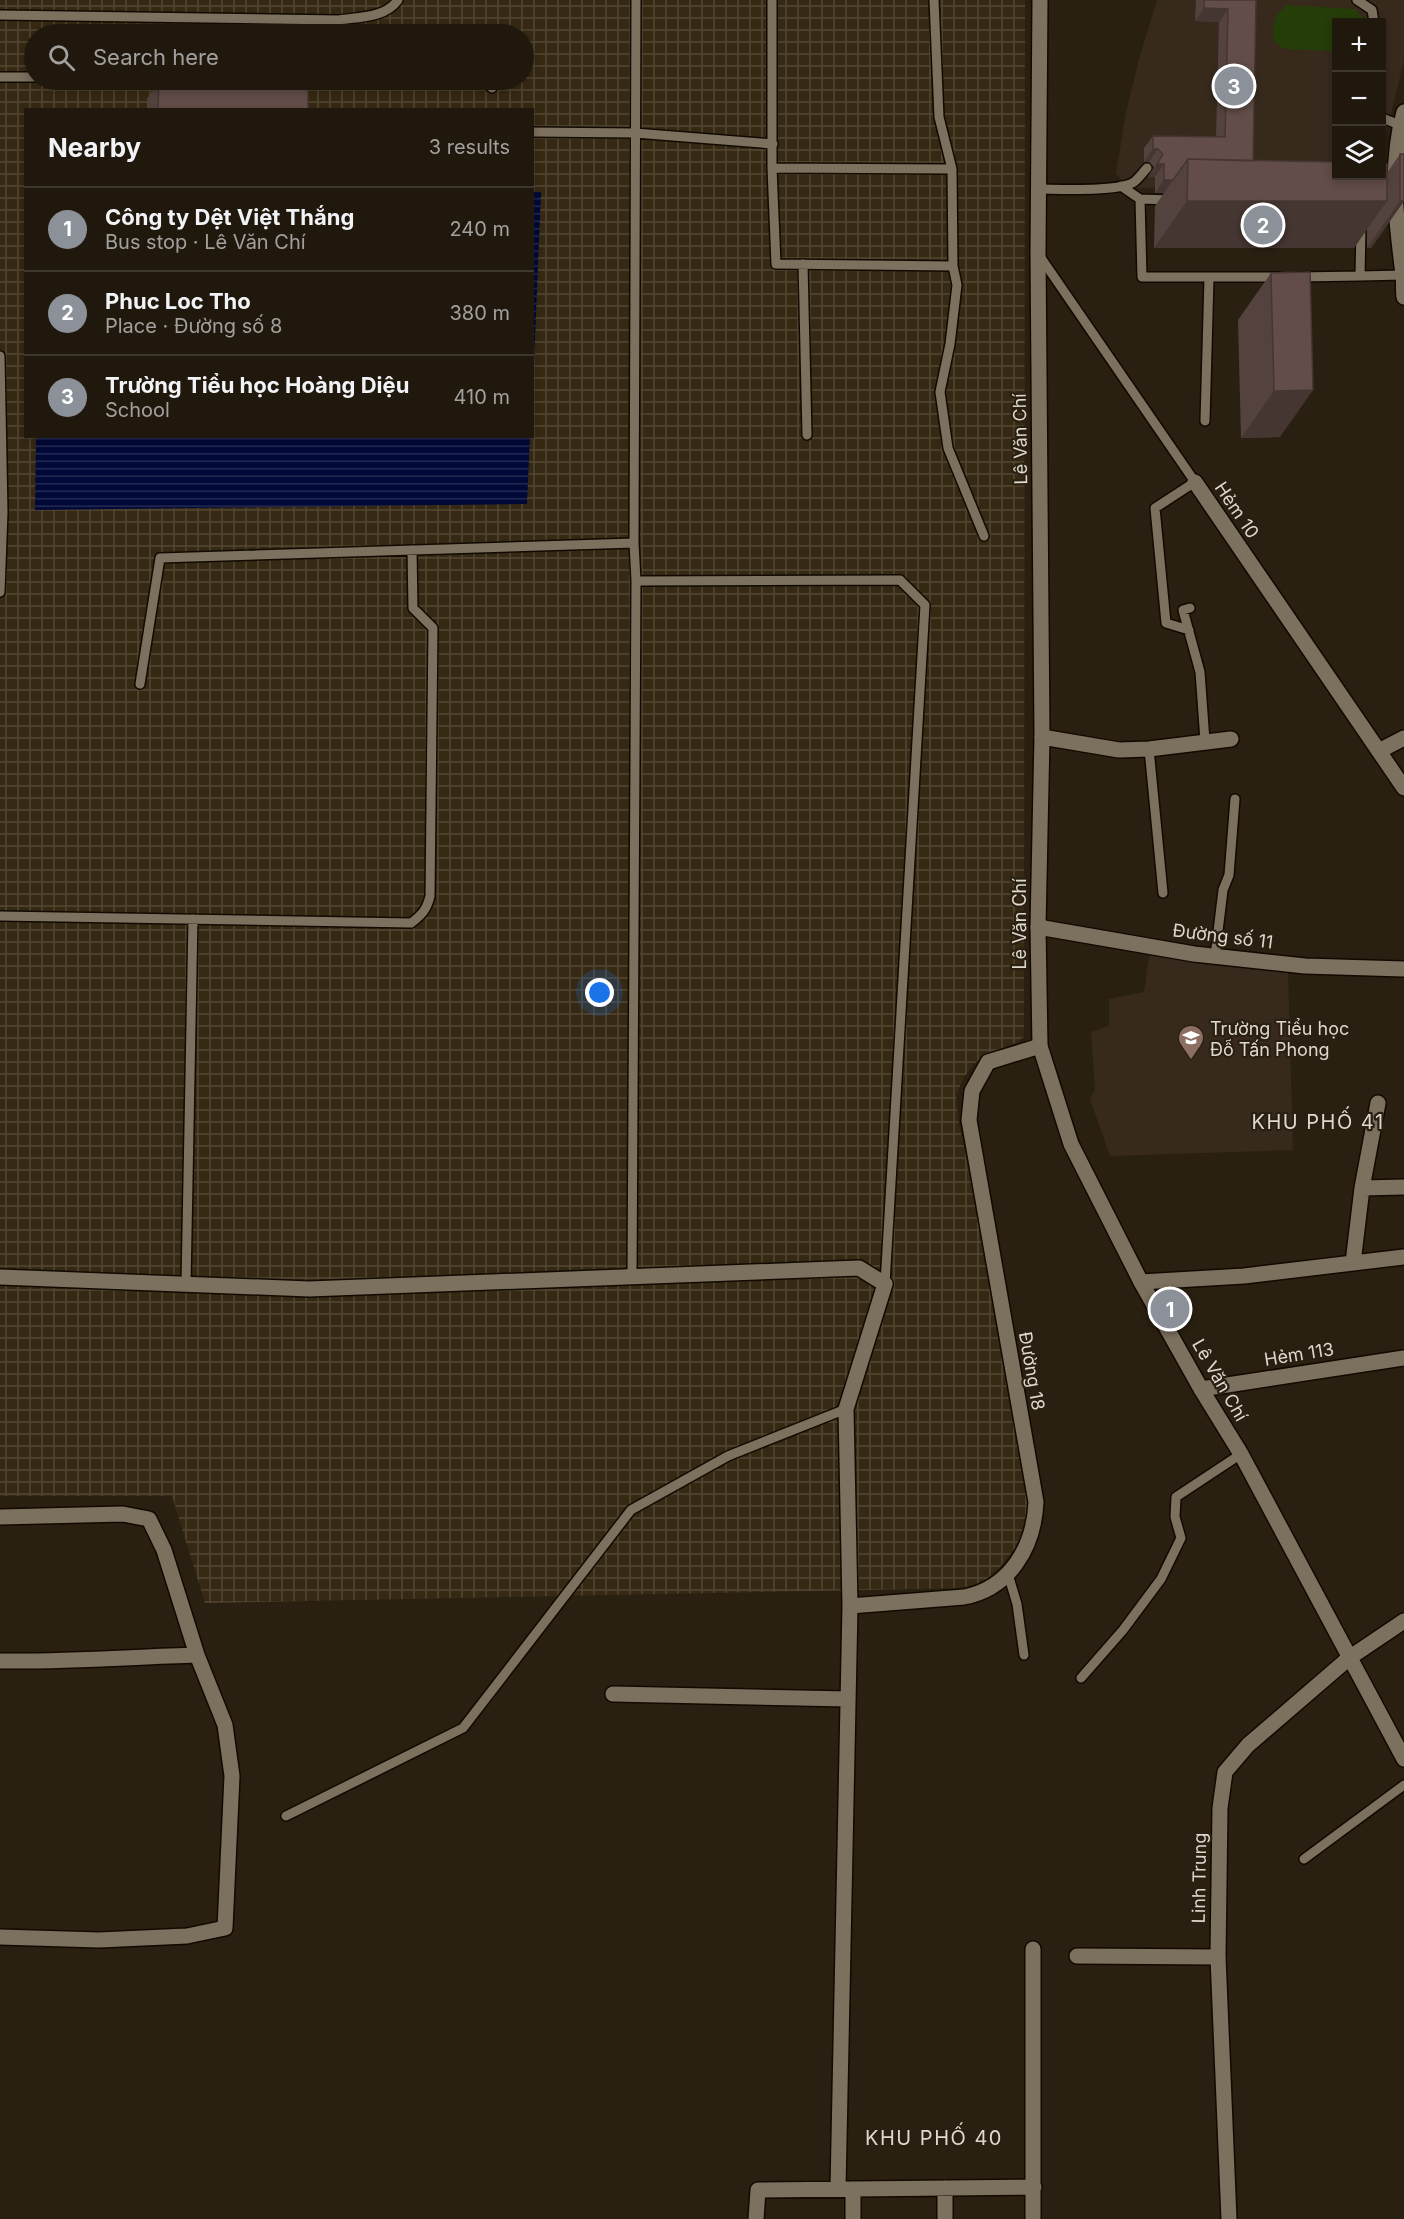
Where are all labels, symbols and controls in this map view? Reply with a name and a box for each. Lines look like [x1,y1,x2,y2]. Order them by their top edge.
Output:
map controls [1332,18,1386,180]
button: + [1332,18,1386,72]
search box [24,24,534,90]
icon: search [45,41,78,74]
text: Search here [93,44,219,70]
pin: 3 [1214,64,1254,109]
button: − [1332,72,1386,126]
button: layers [1332,126,1386,180]
text: Nearby [48,132,141,163]
text: 3 results [429,135,510,159]
pin: 2 [1244,202,1282,248]
text: Công ty Dệt Việt Thắng [105,204,354,230]
text: 1 [63,217,72,241]
text: 240 m [449,217,510,241]
text: Bus stop · Lê Văn Chí [105,230,306,254]
text: Phuc Loc Tho [105,288,251,314]
text: 2 [61,301,74,325]
text: 380 m [450,301,510,325]
text: Place · Đường số 8 [105,314,282,338]
text: Trường Tiểu học Hoàng Diệu [105,372,409,398]
text: 3 [61,385,74,409]
text: 410 m [454,385,510,409]
street label: Lê Văn Chí [1009,393,1031,485]
text: School [105,398,170,422]
street label: Hẻm 10 [1211,478,1263,542]
street label: Lê Văn Chí [1009,878,1030,970]
street label: Đường số 11 [1172,919,1274,953]
your location [585,978,614,1007]
place label: Trường Tiểu học Đỗ Tấn Phong [1210,1018,1349,1060]
school or university icon: Trường Tiểu học Đỗ Tấn Phong [1176,1023,1206,1061]
district label: KHU PHỐ 41 [1251,1106,1385,1134]
pin: 1 [1150,1286,1190,1332]
street label: Đường 18 [1015,1330,1049,1412]
street label: Lê Văn Chí [1188,1335,1252,1425]
street label: Hẻm 113 [1263,1338,1335,1370]
street label: Linh Trung [1188,1833,1210,1923]
district label: KHU PHỐ 40 [865,2122,1003,2150]

